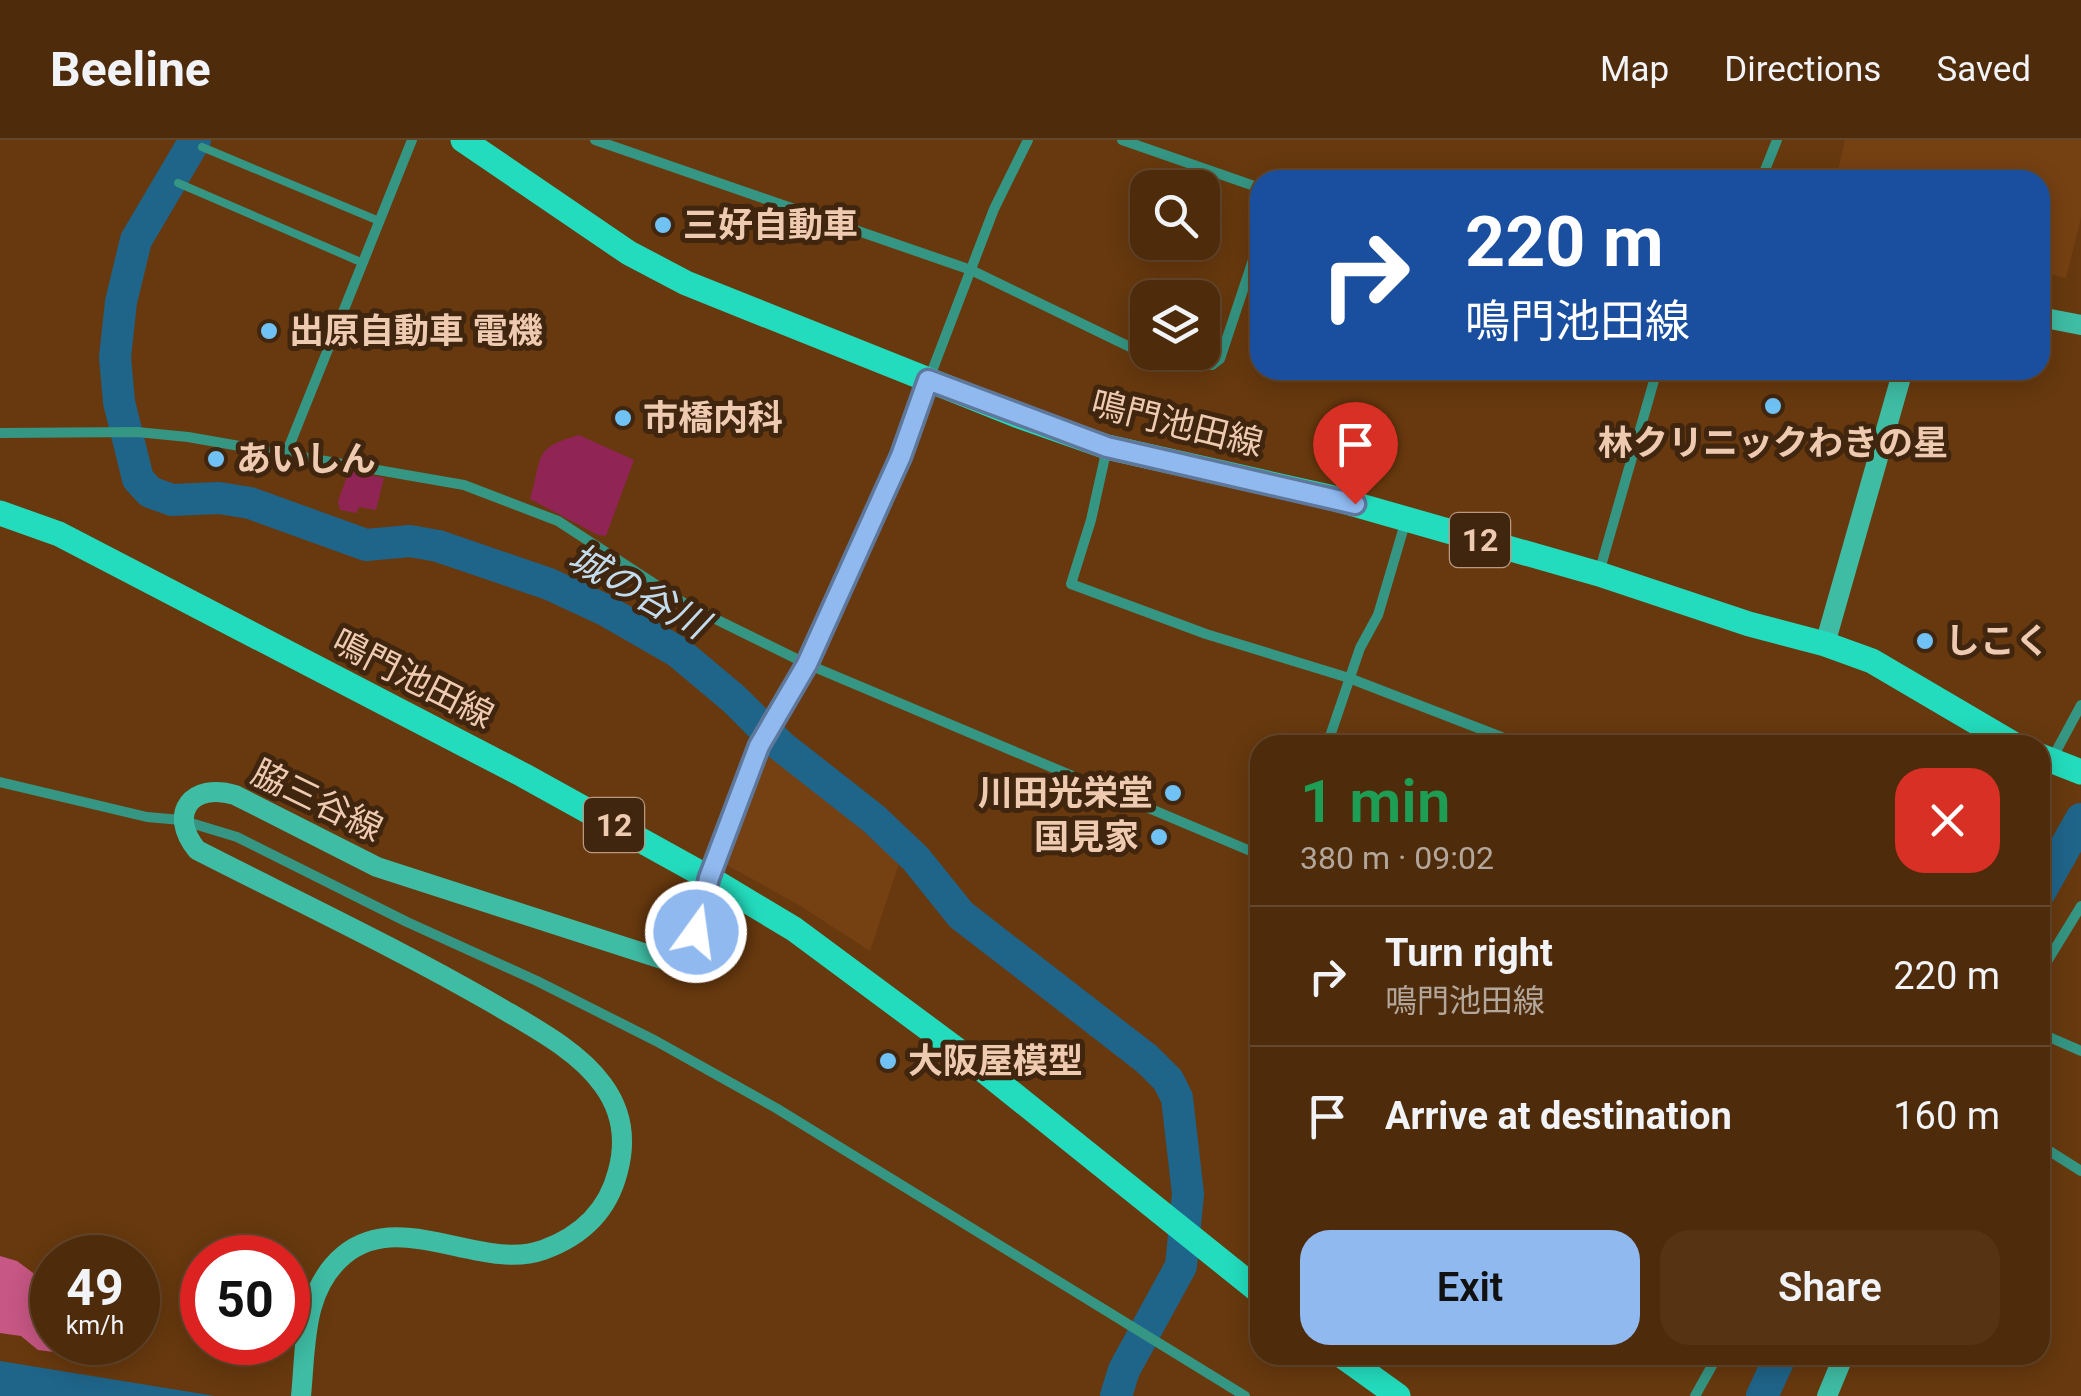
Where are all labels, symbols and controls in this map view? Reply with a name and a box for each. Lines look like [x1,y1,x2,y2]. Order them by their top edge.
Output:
text: Beeline [50,41,211,98]
text: Map [1600,49,1669,90]
text: Directions [1724,49,1881,90]
text: Saved [1936,49,2031,90]
map controls [1130,170,1220,370]
button: search [1130,170,1220,260]
text: 220 m [1465,201,1664,283]
place label: 三好自動車 [683,205,858,246]
icon: right [1300,210,1430,340]
marker: 三好自動車 [652,214,674,236]
button: layers [1130,280,1220,370]
text: 鳴門池田線 [1465,295,1690,348]
place label: 出原自動車 電機 [289,311,543,352]
marker: 出原自動車 電機 [258,320,280,342]
street label: 鳴門池田線 [1087,383,1267,465]
marker: 林クリニックわきの星 [1762,395,1784,417]
place label: 市橋内科 [643,398,783,439]
pin [1313,402,1398,505]
marker: 市橋内科 [612,407,634,429]
icon: arrive [1328,417,1383,472]
place label: 林クリニックわきの星 [1598,423,1948,464]
place label: あいしん [236,439,376,480]
marker: あいしん [205,448,227,470]
road number: 12 [1450,513,1510,567]
water label: 城の谷川 [561,535,719,649]
street label: 鳴門池田線 [326,621,500,737]
place label: しこく [1945,621,2050,662]
marker: しこく [1914,630,1936,652]
street label: 脇三谷線 [245,752,389,850]
text: 1 min [1300,766,1450,837]
button: close [1895,768,2000,873]
place label: 川田光栄堂 [978,773,1153,814]
marker: 川田光栄堂 [1162,782,1184,804]
road number: 12 [584,798,644,852]
place label: 国見家 [1034,817,1139,858]
marker: 国見家 [1148,826,1170,848]
text: 380 m · 09:02 [1300,839,1494,877]
position arrow [644,880,748,984]
text: Turn right [1385,931,1553,975]
icon: right [1300,949,1355,1004]
text: 220 m [1893,954,2000,998]
text: 鳴門池田線 [1385,982,1545,1020]
place label: 大阪屋模型 [908,1041,1083,1082]
marker: 大阪屋模型 [877,1050,899,1072]
icon: arrive [1300,1089,1355,1144]
text: Arrive at destination [1385,1094,1732,1138]
text: 160 m [1893,1094,2000,1138]
button: Exit [1300,1230,1640,1345]
button: Share [1660,1230,2000,1345]
speed limit sign: 50 [180,1235,310,1365]
text: 49 [66,1259,124,1317]
text: km/h [66,1311,124,1340]

